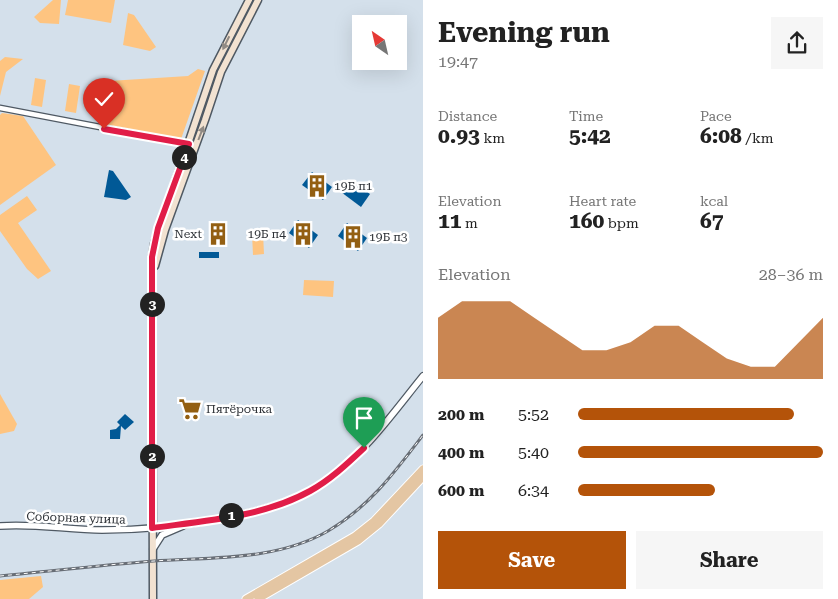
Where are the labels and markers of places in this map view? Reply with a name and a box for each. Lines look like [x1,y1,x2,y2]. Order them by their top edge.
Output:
pin [83,78,125,129]
pin: 4 [172,144,196,170]
building icon: 19Б п1 [304,173,330,199]
place label: 19Б п1 [334,179,373,193]
building icon: Next [205,221,231,247]
building icon: 19Б п4 [290,221,316,247]
building icon: 19Б п3 [340,224,366,250]
place label: Next [174,227,203,241]
place label: 19Б п4 [247,227,286,241]
place label: 19Б п3 [369,230,408,244]
pin: 3 [140,292,164,316]
supermarket icon: Пятёрочка [177,396,203,422]
pin [343,397,385,448]
place label: Пятёрочка [206,402,273,416]
pin: 2 [140,444,164,468]
pin: 1 [218,502,244,528]

